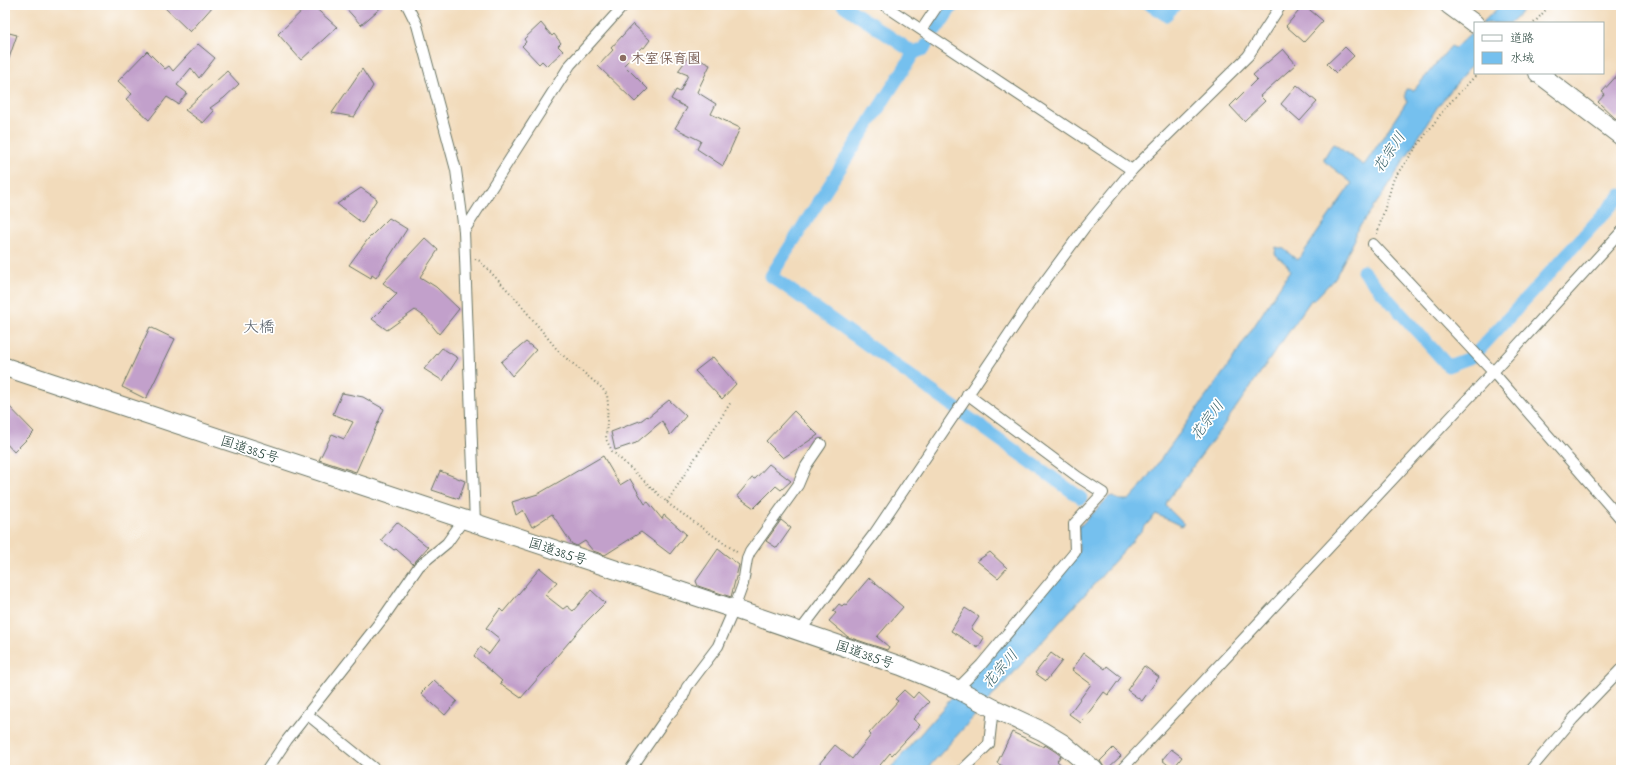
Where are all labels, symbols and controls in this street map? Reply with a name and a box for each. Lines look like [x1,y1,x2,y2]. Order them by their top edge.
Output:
legend [1474,22,1604,74]
text: 道路 [1510,30,1534,48]
place label: 木室保育園 [631,49,701,70]
text: 水域 [1510,50,1534,68]
marker: 木室保育園 [618,53,628,63]
water label: 花宗川 [1368,128,1412,177]
district label: 大橋 [243,316,275,340]
water label: 花宗川 [1185,396,1230,445]
street label: 国道385号 [217,431,282,470]
street label: 国道385号 [525,533,590,572]
street label: 国道385号 [832,636,897,675]
water label: 花宗川 [978,645,1024,694]

